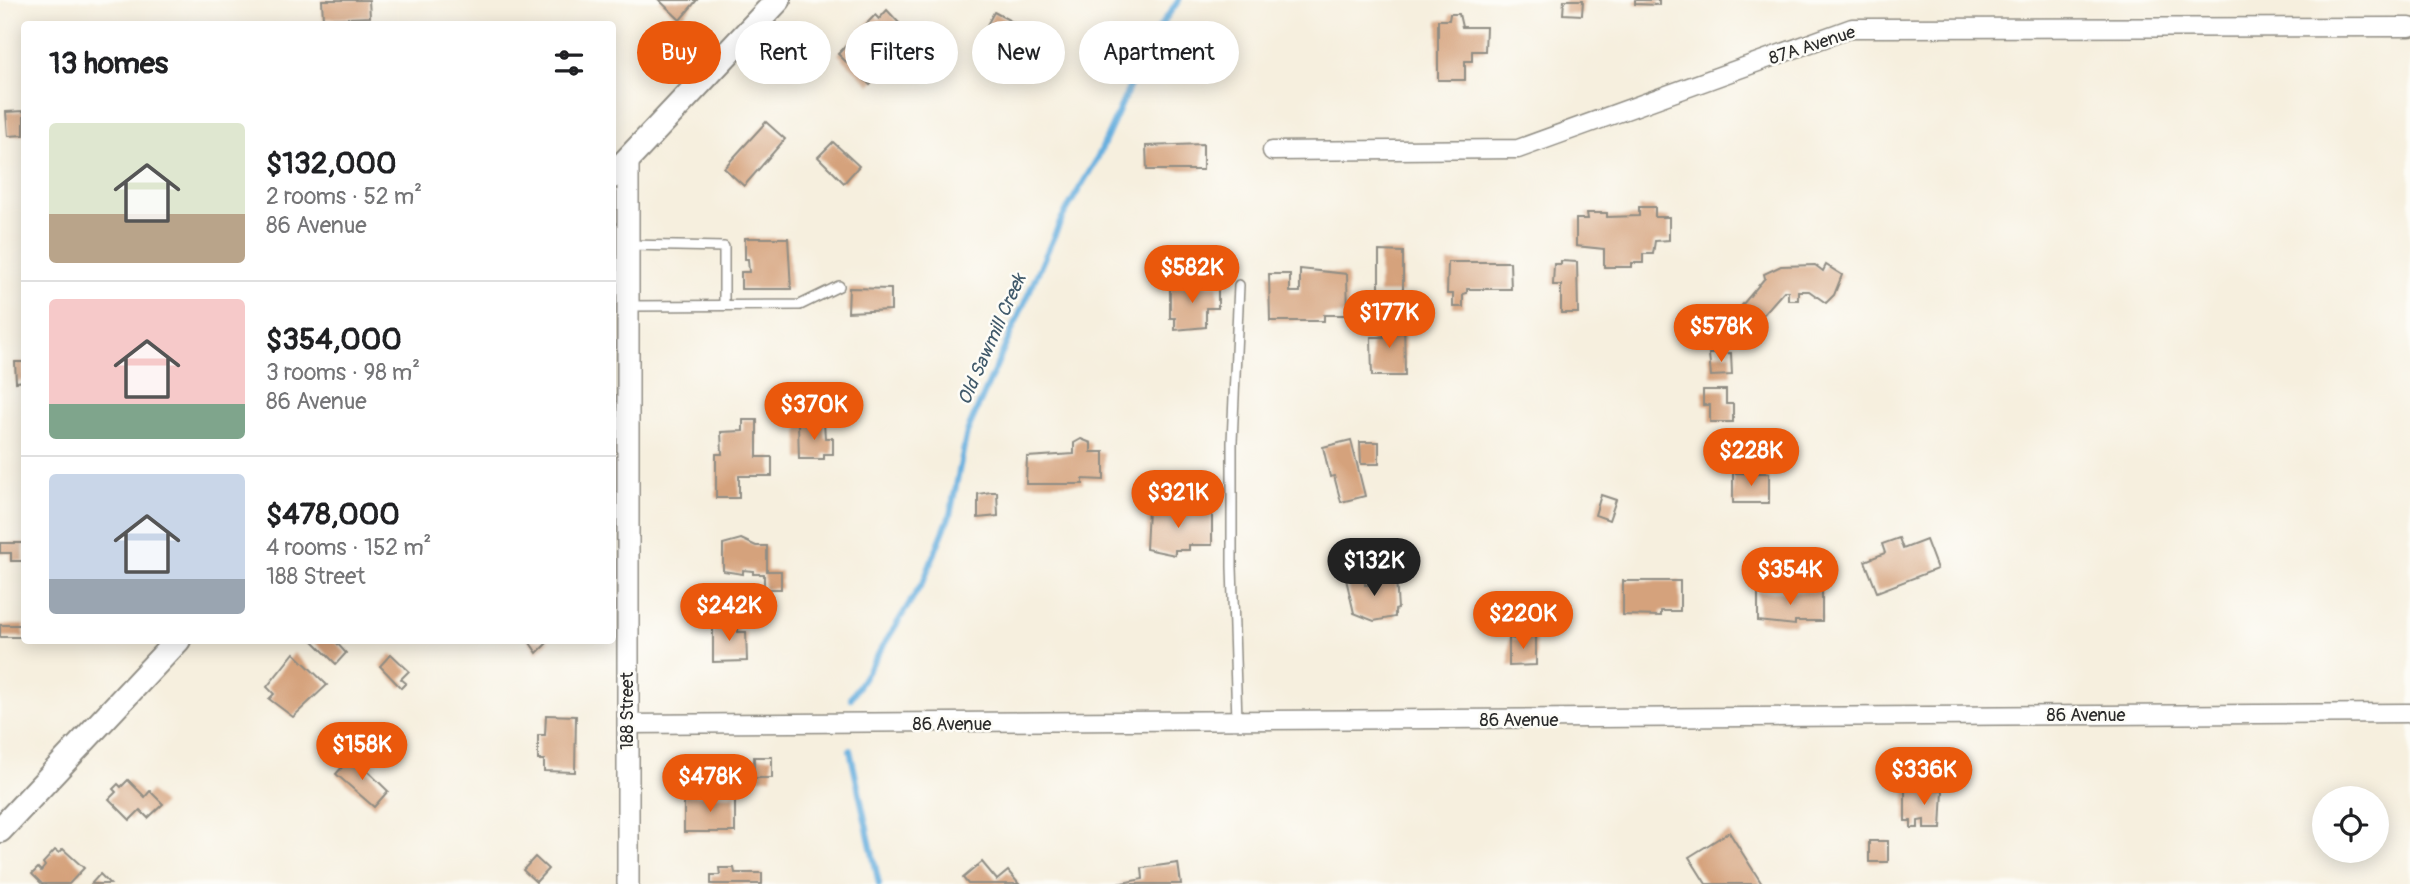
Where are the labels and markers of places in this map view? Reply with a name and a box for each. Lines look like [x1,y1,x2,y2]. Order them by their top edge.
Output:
pin: $582K [1143,246,1241,305]
pin: $177K [1340,290,1438,350]
pin: $578K [1672,304,1770,364]
pin: $370K [765,382,863,442]
pin: $228K [1702,428,1800,488]
pin: $321K [1129,470,1227,530]
pin: $132K [1325,538,1423,598]
pin: $354K [1741,548,1839,607]
pin: $242K [680,584,778,643]
pin: $220K [1474,592,1572,651]
pin: $158K [313,722,411,782]
pin: $336K [1875,748,1973,807]
pin: $478K [661,754,759,814]

